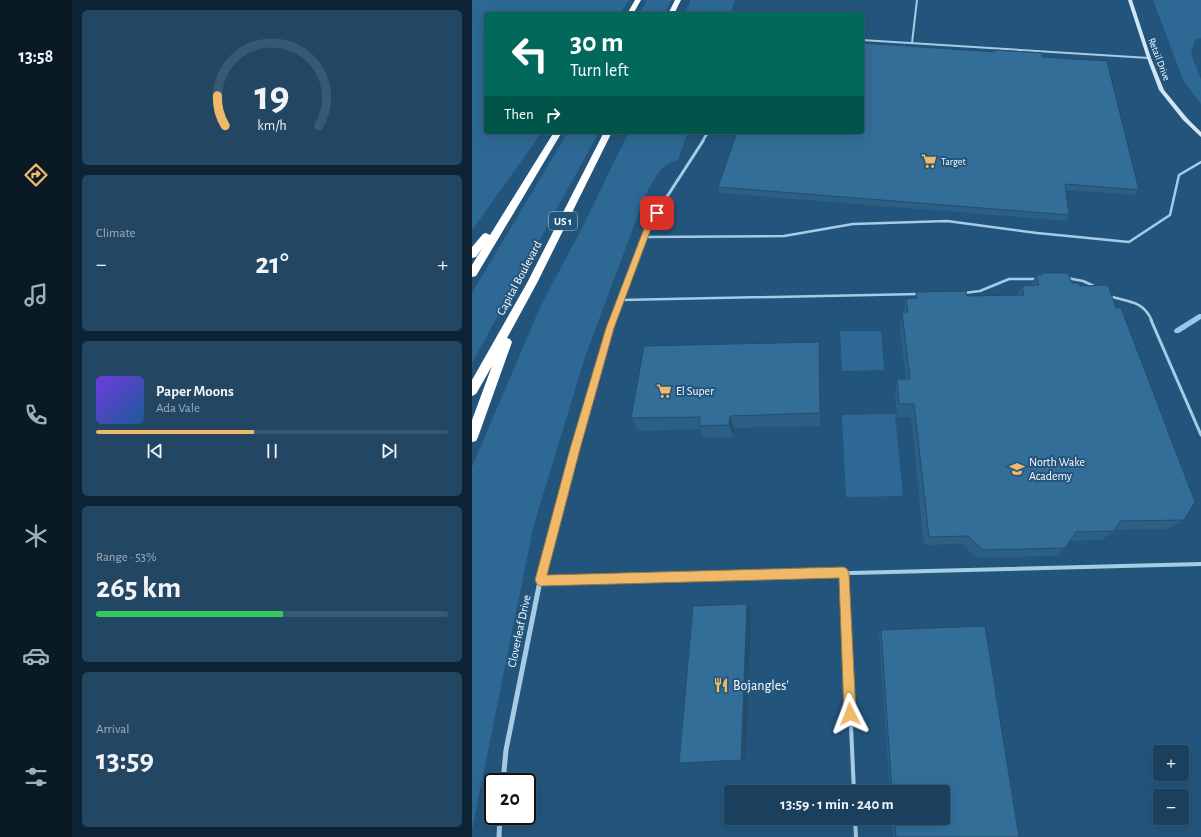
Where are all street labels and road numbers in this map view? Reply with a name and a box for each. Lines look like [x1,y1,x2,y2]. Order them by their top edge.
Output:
street label: Retail Drive [1146,37,1172,82]
road number: US 1 [549,212,577,230]
street label: Capital Boulevard [494,239,544,317]
street label: Cloverleaf Drive [505,594,533,668]

